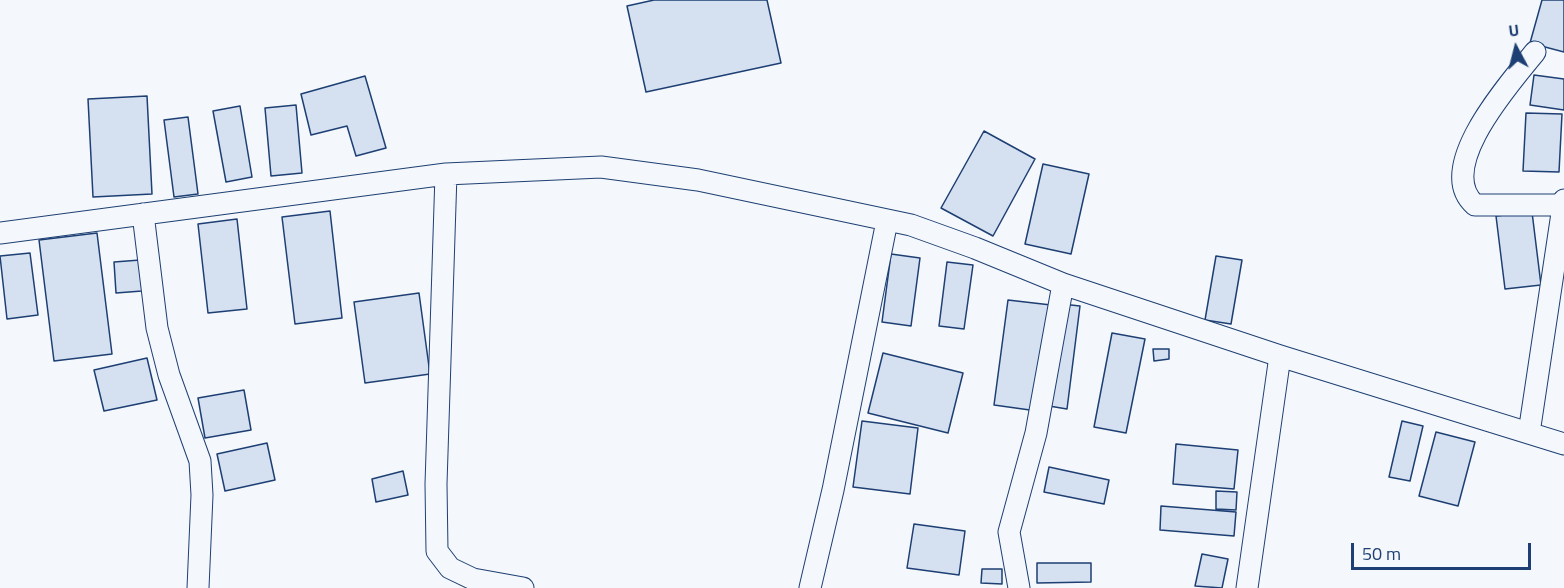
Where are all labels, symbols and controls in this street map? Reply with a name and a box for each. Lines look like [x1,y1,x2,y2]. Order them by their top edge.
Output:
north arrow [1486,18,1546,78]
text: U [1507,18,1520,43]
scale bar [1354,531,1534,569]
text: 50 m [1362,540,1401,567]

